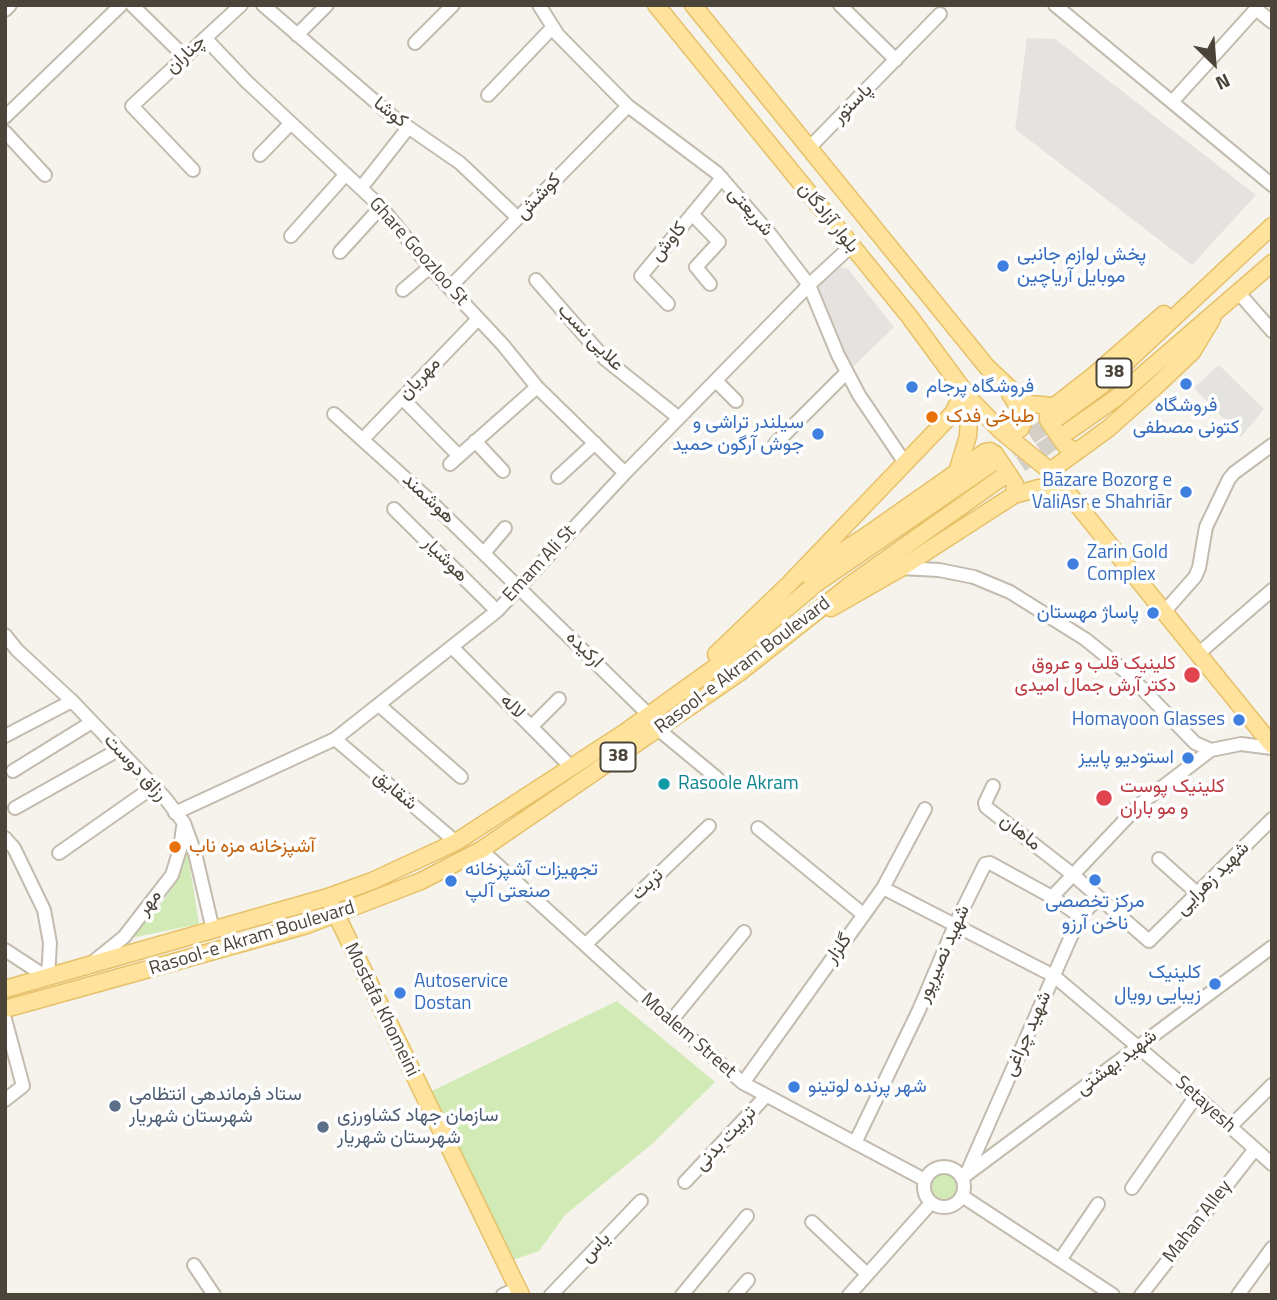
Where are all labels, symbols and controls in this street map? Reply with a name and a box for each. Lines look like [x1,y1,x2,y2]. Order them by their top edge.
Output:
north arrow [1179,28,1249,98]
street label: چناران [161,31,211,79]
text: N [1211,67,1235,98]
street label: پاستور [828,79,878,129]
street label: کوشا [368,93,412,133]
street label: کوشش [512,169,566,225]
street label: بلوار آزادگان [793,178,863,258]
street label: شریعتی [722,183,778,241]
street label: Ghare Goozloo St [364,193,472,311]
street label: کاوش [646,218,692,266]
place label: پخش لوازم جانبی موبایل آریاچین [1017,244,1146,288]
marker: پخش لوازم جانبی موبایل آریاچین [995,258,1011,274]
street label: علایی نسب [552,299,628,377]
street label: مهریان [394,353,446,405]
road number: 38 [1096,358,1132,388]
place label: فروشگاه پرجام [926,376,1034,398]
marker: فروشگاه کتونی مصطفی [1178,376,1194,392]
marker: فروشگاه پرجام [904,379,920,395]
place label: فروشگاه کتونی مصطفی [1133,395,1239,439]
place label: طباخی فدک [946,406,1034,428]
marker: طباخی فدک [924,409,940,425]
place label: سیلندر تراشی و جوش آرگون حمید [673,412,804,456]
marker: سیلندر تراشی و جوش آرگون حمید [810,426,826,442]
street label: هوشمند [397,469,459,529]
place label: Bāzare Bozorg e ValiAsr e Shahriār [1032,470,1172,514]
marker: Bāzare Bozorg e ValiAsr e Shahriār [1178,484,1194,500]
street label: Emam Ali St [499,521,581,607]
street label: هوشیار [417,532,473,588]
place label: Zarin Gold Complex [1087,542,1168,586]
marker: Zarin Gold Complex [1065,556,1081,572]
street label: Rasool-e Akram Boulevard [651,593,835,739]
place label: پاساژ مهستان [1037,602,1139,624]
marker: پاساژ مهستان [1145,605,1161,621]
street label: ارکیده [561,627,607,673]
place label: کلینیک قلب و عروق دکتر آرش جمال امیدی [1014,653,1176,697]
marker: کلینیک قلب و عروق دکتر آرش جمال امیدی [1182,665,1202,685]
street label: لاله [495,690,529,724]
place label: Homayoon Glasses [1072,709,1225,731]
marker: Homayoon Glasses [1231,712,1247,728]
street label: رزاق دوست [98,730,172,806]
road number: 38 [600,742,636,772]
place label: استودیو پاییز [1078,747,1174,769]
marker: استودیو پاییز [1180,750,1196,766]
street label: شقایق [369,766,421,816]
place label: Rasoole Akram [678,773,799,795]
marker: Rasoole Akram [656,776,672,792]
place label: کلینیک پوست و مو باران [1120,776,1225,820]
marker: کلینیک پوست و مو باران [1094,788,1114,808]
street label: ماهان [995,810,1045,856]
place label: آشپزخانه مزه ناب [189,836,315,858]
street label: شهید زهرایی [1171,837,1255,921]
marker: آشپزخانه مزه ناب [167,839,183,855]
place label: تجهیزات آشپزخانه صنعتی آلپ [465,859,598,903]
street label: تربت [627,864,669,906]
marker: مرکز تخصصی ناخن آرزو [1087,872,1103,888]
marker: تجهیزات آشپزخانه صنعتی آلپ [443,873,459,889]
street label: مهر [133,885,167,921]
place label: مرکز تخصصی ناخن آرزو [1045,891,1145,935]
street label: Rasool-e Akram Boulevard [146,897,358,981]
street label: شهید نصیرپور [912,902,976,1006]
street label: گلزار [821,930,857,968]
street label: Mostafa Khomeini [339,939,423,1081]
place label: کلینیک زیبایی رویال [1114,962,1201,1006]
place label: Autoservice Dostan [414,971,508,1015]
marker: کلینیک زیبایی رویال [1207,976,1223,992]
marker: Autoservice Dostan [392,985,408,1001]
street label: شهید چراغی [999,988,1057,1080]
street label: Moalem Street [636,989,740,1083]
street label: شهید بهشتی [1072,1025,1162,1101]
street label: Setayesh [1170,1072,1240,1138]
place label: شهر پرنده لوتینو [808,1076,927,1098]
marker: شهر پرنده لوتینو [786,1079,802,1095]
place label: ستاد فرماندهی انتظامی شهرستان شهریار [129,1084,302,1128]
marker: ستاد فرماندهی انتظامی شهرستان شهریار [107,1098,123,1114]
street label: تربیت بدنی [690,1102,762,1176]
place label: سازمان جهاد کشاورزی شهرستان شهریار [337,1105,499,1149]
marker: سازمان جهاد کشاورزی شهرستان شهریار [315,1119,331,1135]
street label: Mahan Alley [1159,1176,1237,1268]
street label: یاس [576,1228,616,1268]

